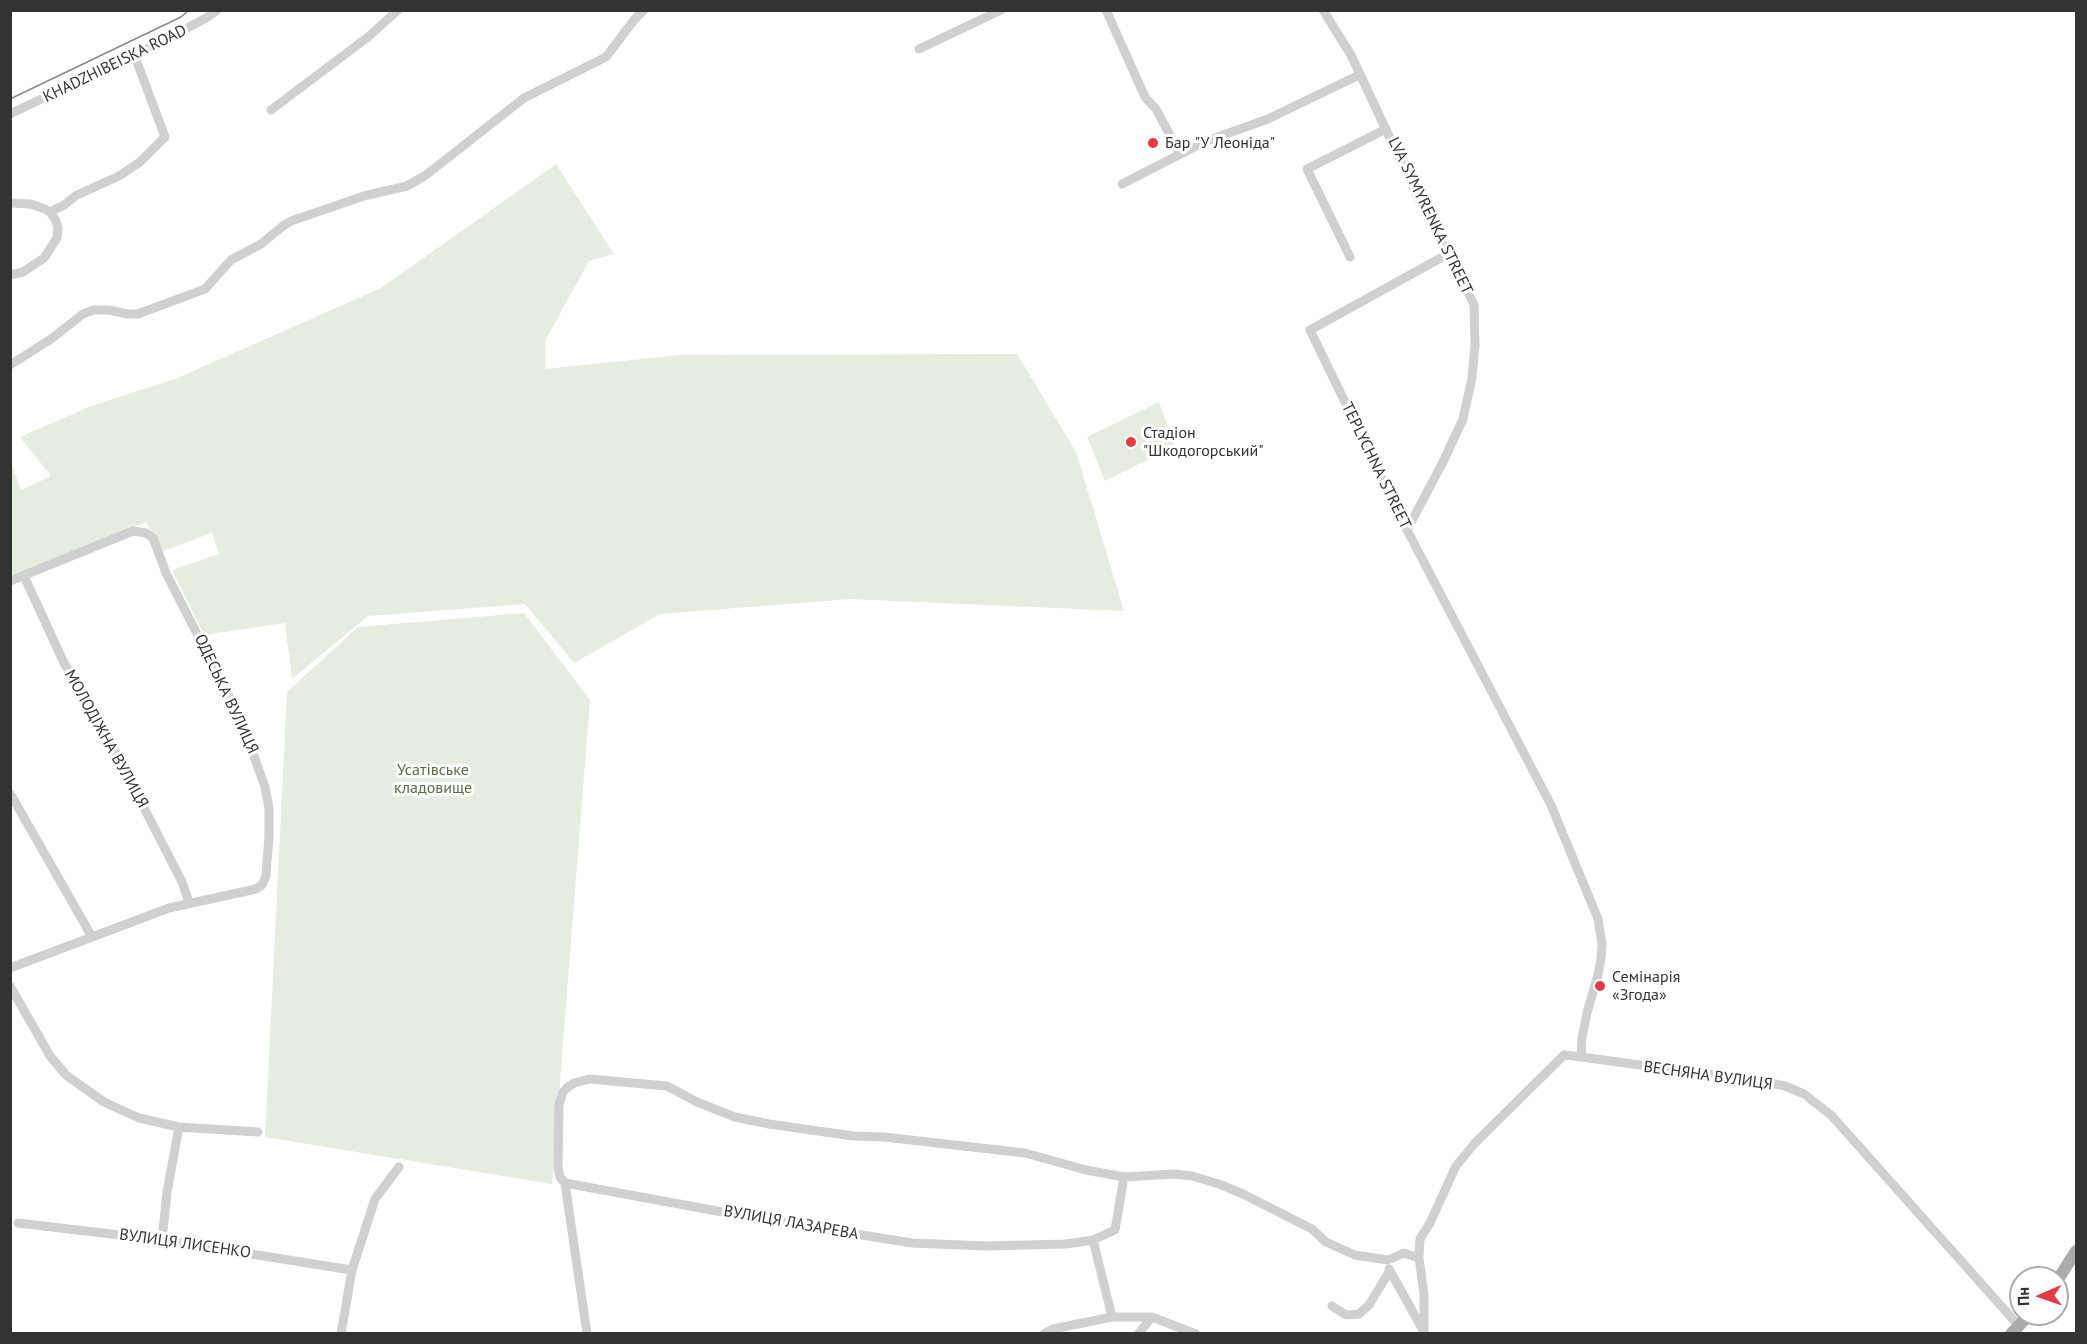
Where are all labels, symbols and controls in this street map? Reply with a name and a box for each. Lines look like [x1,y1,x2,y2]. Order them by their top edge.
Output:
street label: KHADZHIBEISKA ROAD [40,21,190,107]
place label: Бар "У Леоніда" [1165,133,1275,153]
street label: LVA SYMYRENKA STREET [1384,134,1476,298]
marker: Бар "У Леоніда" [1146,136,1160,150]
street label: TEPLYCHNA STREET [1337,400,1415,532]
place label: Стадіон "Шкодогорський" [1143,423,1264,461]
marker: Стадіон "Шкодогорський" [1124,435,1138,449]
street label: ОДЕСЬКА ВУЛИЦЯ [190,631,262,757]
street label: МОЛОДІЖНА ВУЛИЦЯ [60,666,152,812]
park label: Усатівське кладовище [394,760,472,798]
place label: Семінарія «Згода» [1612,967,1680,1005]
marker: Семінарія «Згода» [1593,979,1607,993]
street label: ВЕСНЯНА ВУЛИЦЯ [1642,1057,1774,1095]
street label: ВУЛИЦЯ ЛАЗАРЕВА [722,1202,860,1244]
street label: ВУЛИЦЯ ЛИСЕНКО [118,1225,252,1263]
north arrow [2009,1266,2069,1326]
text: Пн [2013,1287,2033,1306]

